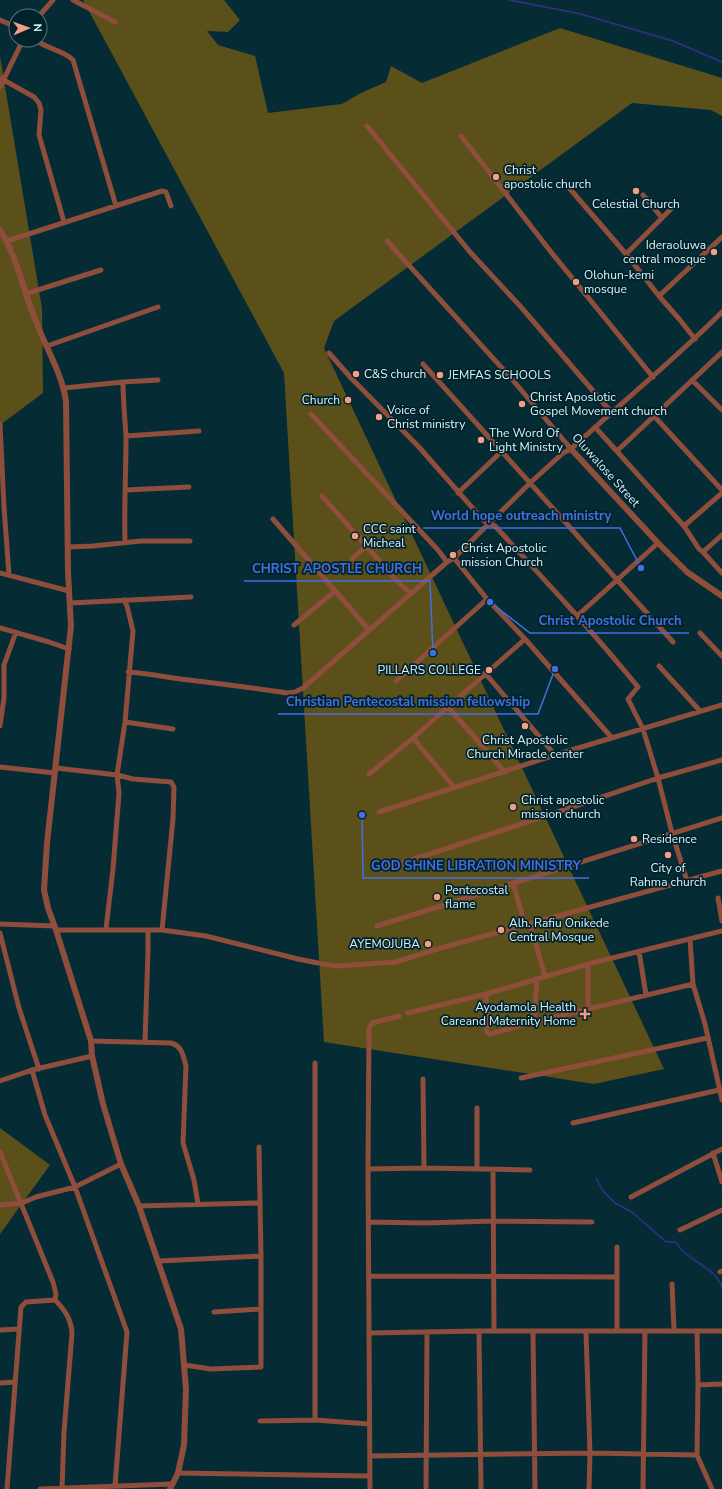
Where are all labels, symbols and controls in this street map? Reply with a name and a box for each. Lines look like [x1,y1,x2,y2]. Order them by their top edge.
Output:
north arrow [8,8,48,48]
text: N [30,23,45,32]
place label: Christ apostolic church [504,162,591,192]
marker: Christ apostolic church [491,172,501,182]
marker: Celestial Church [631,186,641,196]
place label: Celestial Church [592,196,680,212]
place label: Ideraoluwa central mosque [623,237,706,267]
marker: Ideraoluwa central mosque [709,247,719,257]
place label: Olohun-kemi mosque [584,267,654,297]
marker: Olohun-kemi mosque [571,277,581,287]
place label: C&S church [364,366,426,382]
place label: JEMFAS SCHOOLS [447,367,551,383]
marker: C&S church [351,369,361,379]
marker: JEMFAS SCHOOLS [435,370,445,380]
place label: Christ Aposlotic Gospel Movement church [530,389,667,419]
place label: Church [302,392,340,408]
marker: Church [343,395,353,405]
marker: Christ Aposlotic Gospel Movement church [517,399,527,409]
place label: Voice of Christ ministry [386,402,466,432]
marker: Voice of Christ ministry [374,412,384,422]
place label: The Word Of Light Ministry [489,425,564,455]
street label: Oluwalose Street [569,430,644,511]
marker: The Word Of Light Ministry [476,435,486,445]
callout: World hope outreach ministry [423,503,620,528]
text: World hope outreach ministry [431,507,612,525]
place label: CCC saint Micheal [363,521,417,551]
marker: CCC saint Micheal [350,531,360,541]
place label: Christ Apostolic mission Church [461,540,547,570]
marker: Christ Apostolic mission Church [448,550,458,560]
callout: CHRIST APOSTLE CHURCH [244,556,430,581]
text: CHRIST APOSTLE CHURCH [252,560,422,578]
callout: Christ Apostolic Church [530,608,689,633]
text: Christ Apostolic Church [538,612,682,630]
place label: PILLARS COLLEGE [378,662,481,678]
marker: PILLARS COLLEGE [484,665,494,675]
callout: Christian Pentecostal mission fellowship [278,689,538,714]
text: Christian Pentecostal mission fellowship [286,693,530,711]
marker: Christ Apostolic Church Miracle center [520,721,530,731]
place label: Christ Apostolic Church Miracle center [467,732,584,762]
place label: Christ apostolic mission church [521,792,605,822]
marker: Christ apostolic mission church [508,802,518,812]
place label: Residence [642,831,697,847]
marker: Residence [629,834,639,844]
marker: City of Rahma church [663,850,673,860]
callout: GOD SHINE LIBRATION MINISTRY [363,853,589,878]
text: GOD SHINE LIBRATION MINISTRY [371,857,582,875]
place label: City of Rahma church [630,860,706,890]
place label: Pentecostal flame [445,882,508,912]
marker: Pentecostal flame [432,892,442,902]
place label: Alh. Rafiu Onikede Central Mosque [509,915,609,945]
marker: Alh. Rafiu Onikede Central Mosque [496,925,506,935]
place label: AYEMOJUBA [349,936,420,952]
marker: AYEMOJUBA [423,939,433,949]
place label: Ayodamola Health Careand Maternity Home [441,999,576,1029]
marker: Ayodamola Health Careand Maternity Home [579,1008,591,1020]

